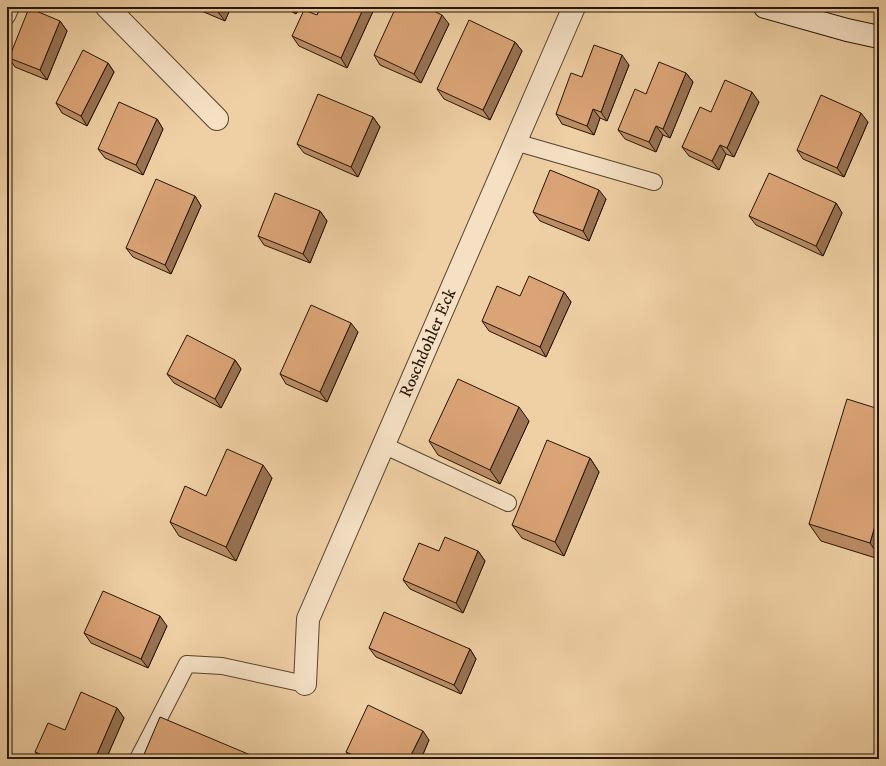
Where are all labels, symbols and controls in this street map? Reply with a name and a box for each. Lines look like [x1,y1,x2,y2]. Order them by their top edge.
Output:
street label: Roschdohler Eck [395,285,462,401]

